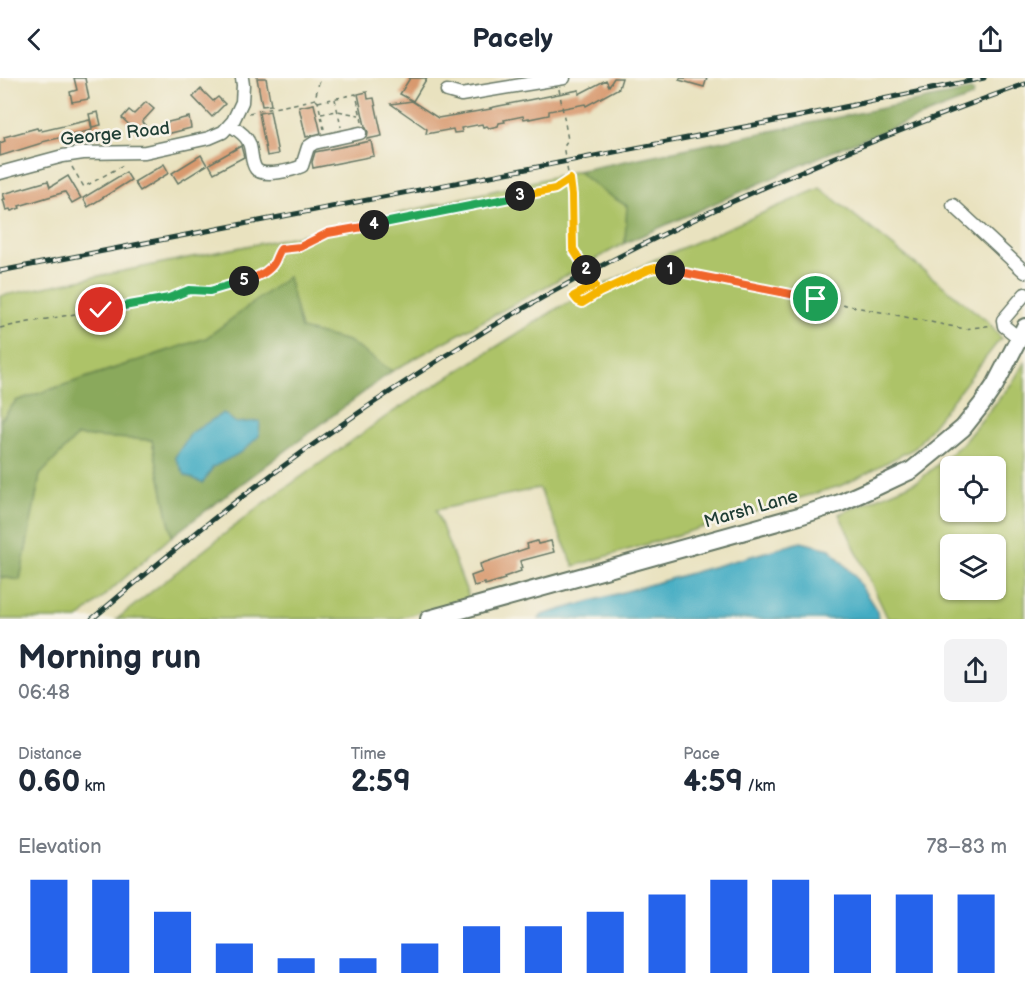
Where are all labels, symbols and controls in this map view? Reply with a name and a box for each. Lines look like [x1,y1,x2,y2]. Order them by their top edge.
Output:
icon: back [18,23,51,56]
text: Pacely [472,23,553,55]
icon: share [974,23,1007,56]
street label: George Road [59,118,171,150]
pin: 3 [505,181,535,211]
text: 3 [515,186,525,205]
pin: 4 [359,210,389,240]
text: 4 [369,215,379,234]
pin: 2 [571,255,601,285]
pin: 1 [655,255,685,285]
text: 2 [581,260,591,279]
text: 1 [667,260,673,279]
pin: 5 [229,266,259,296]
text: 5 [239,271,249,290]
pin [790,273,841,324]
icon: arrive [799,282,832,315]
pin [75,284,126,335]
icon: check [84,293,117,326]
map controls [940,456,1006,600]
button: locate [940,456,1006,522]
street label: Marsh Lane [702,485,801,532]
button: layers [940,534,1006,600]
text: Morning run [18,638,201,678]
button: share [944,639,1007,702]
text: 06:48 [18,681,70,705]
text: Distance [18,745,82,764]
text: Time [351,745,386,764]
text: Pace [683,745,720,764]
text: 0.60 [18,764,80,800]
text: 2:59 [351,764,411,800]
text: 4:59 [683,764,743,800]
text: km [80,777,106,796]
text: /km [743,777,776,796]
text: Elevation [18,835,101,859]
text: 78–83 m [926,835,1007,859]

